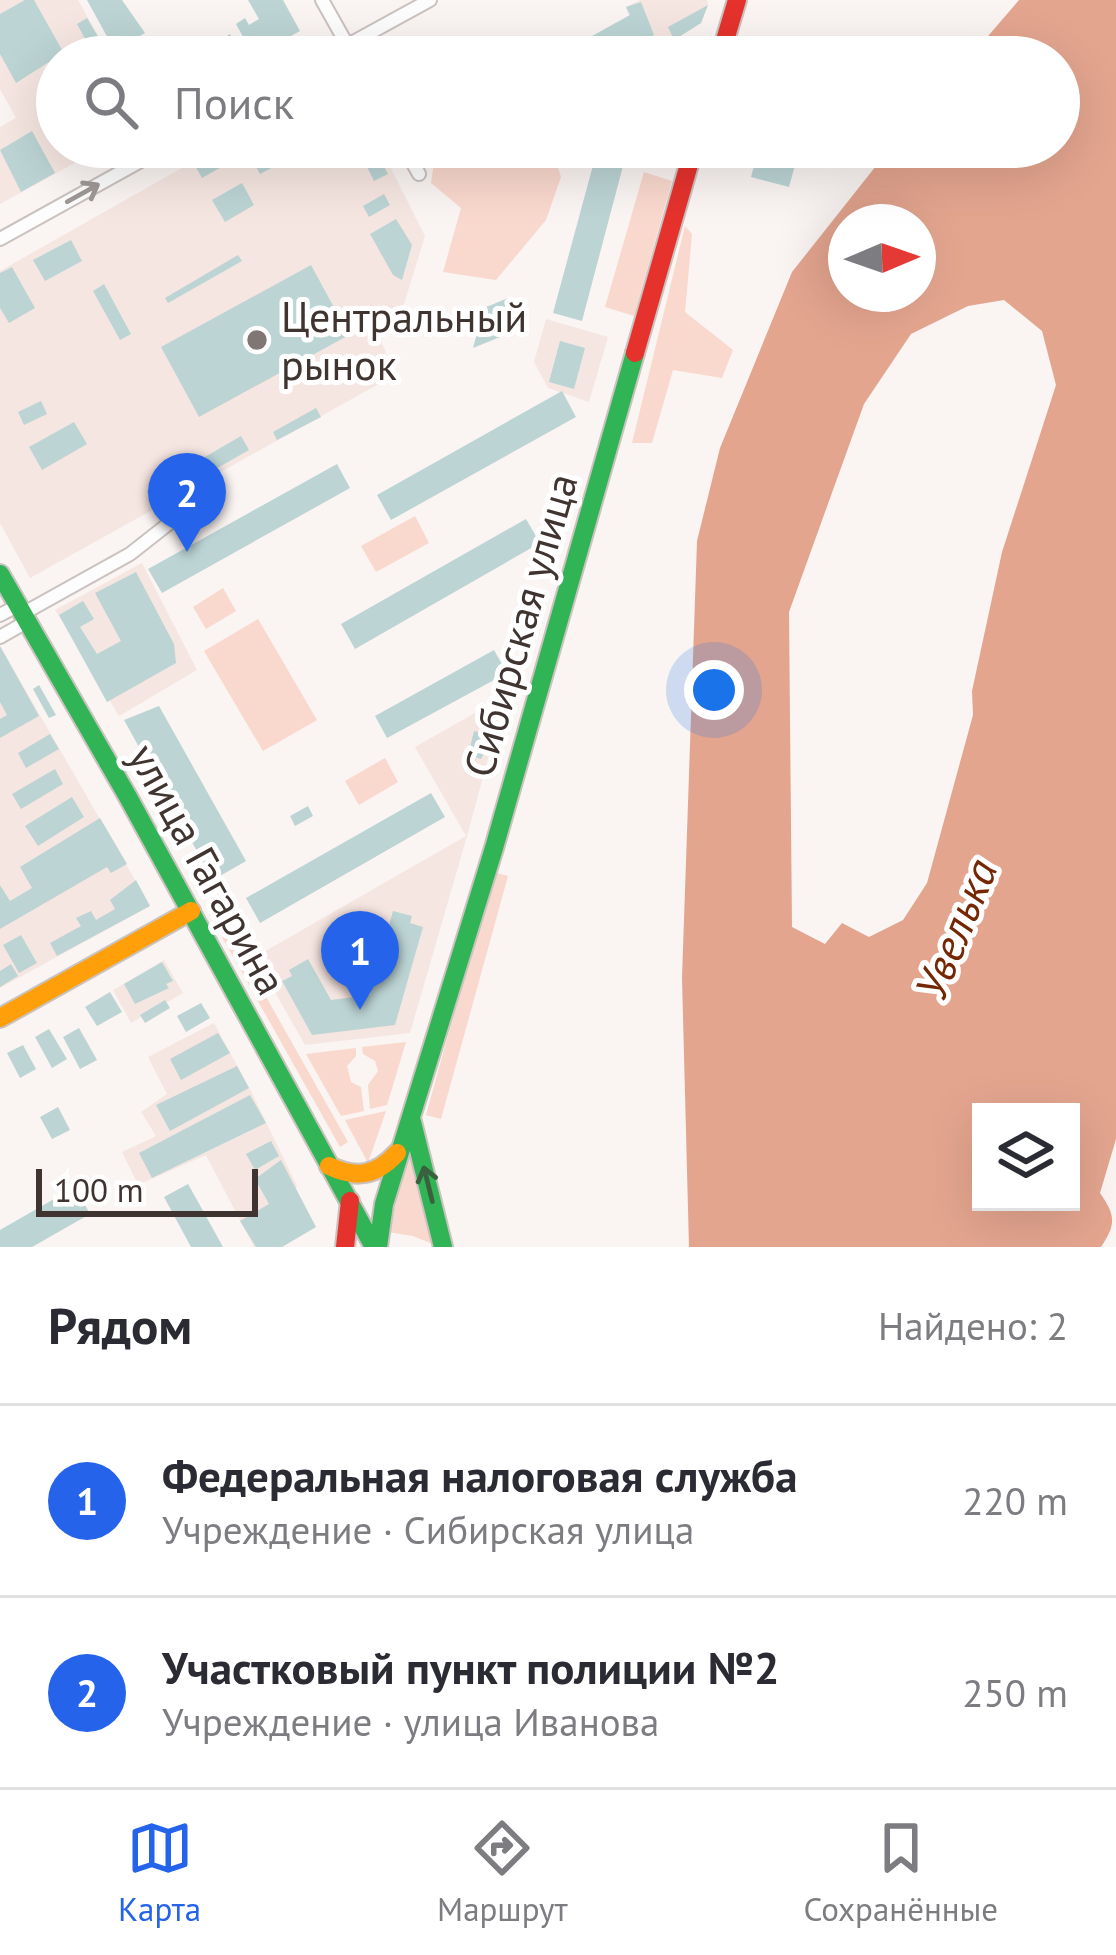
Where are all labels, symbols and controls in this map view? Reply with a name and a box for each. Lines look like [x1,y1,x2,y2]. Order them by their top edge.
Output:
search box [36,36,1080,168]
icon: search [78,69,144,135]
text: Поиск [174,73,294,131]
one-way arrow [65,181,100,204]
north arrow [828,204,936,312]
place label: Центральный рынок [281,289,527,392]
marker: Центральный рынок [244,327,270,353]
pin: 2 [148,453,226,552]
street label: Сибирская улица [450,467,590,783]
your location [684,660,744,720]
street label: улица Гагарина [116,734,300,1004]
water label: Увелька [901,850,1009,1008]
pin: 1 [321,911,399,1010]
map controls [972,1103,1080,1211]
button: layers [972,1103,1080,1211]
scale bar [36,1163,258,1216]
one-way arrow [416,1166,438,1204]
text: 100 m [54,1168,144,1211]
text: Рядом [48,1292,192,1358]
text: Найдено: 2 [878,1300,1068,1351]
text: Федеральная налоговая служба [162,1446,798,1504]
text: 1 [76,1475,98,1526]
text: 220 m [962,1475,1068,1526]
text: Учреждение · Сибирская улица [162,1504,694,1555]
text: Участковый пункт полиции №2 [162,1638,779,1696]
text: 2 [76,1667,98,1718]
text: 250 m [962,1667,1068,1718]
text: Учреждение · улица Иванова [162,1696,659,1747]
tab: Карта [118,1815,201,1930]
tab: Маршрут [437,1815,568,1930]
tab: Сохранённые [803,1815,998,1930]

